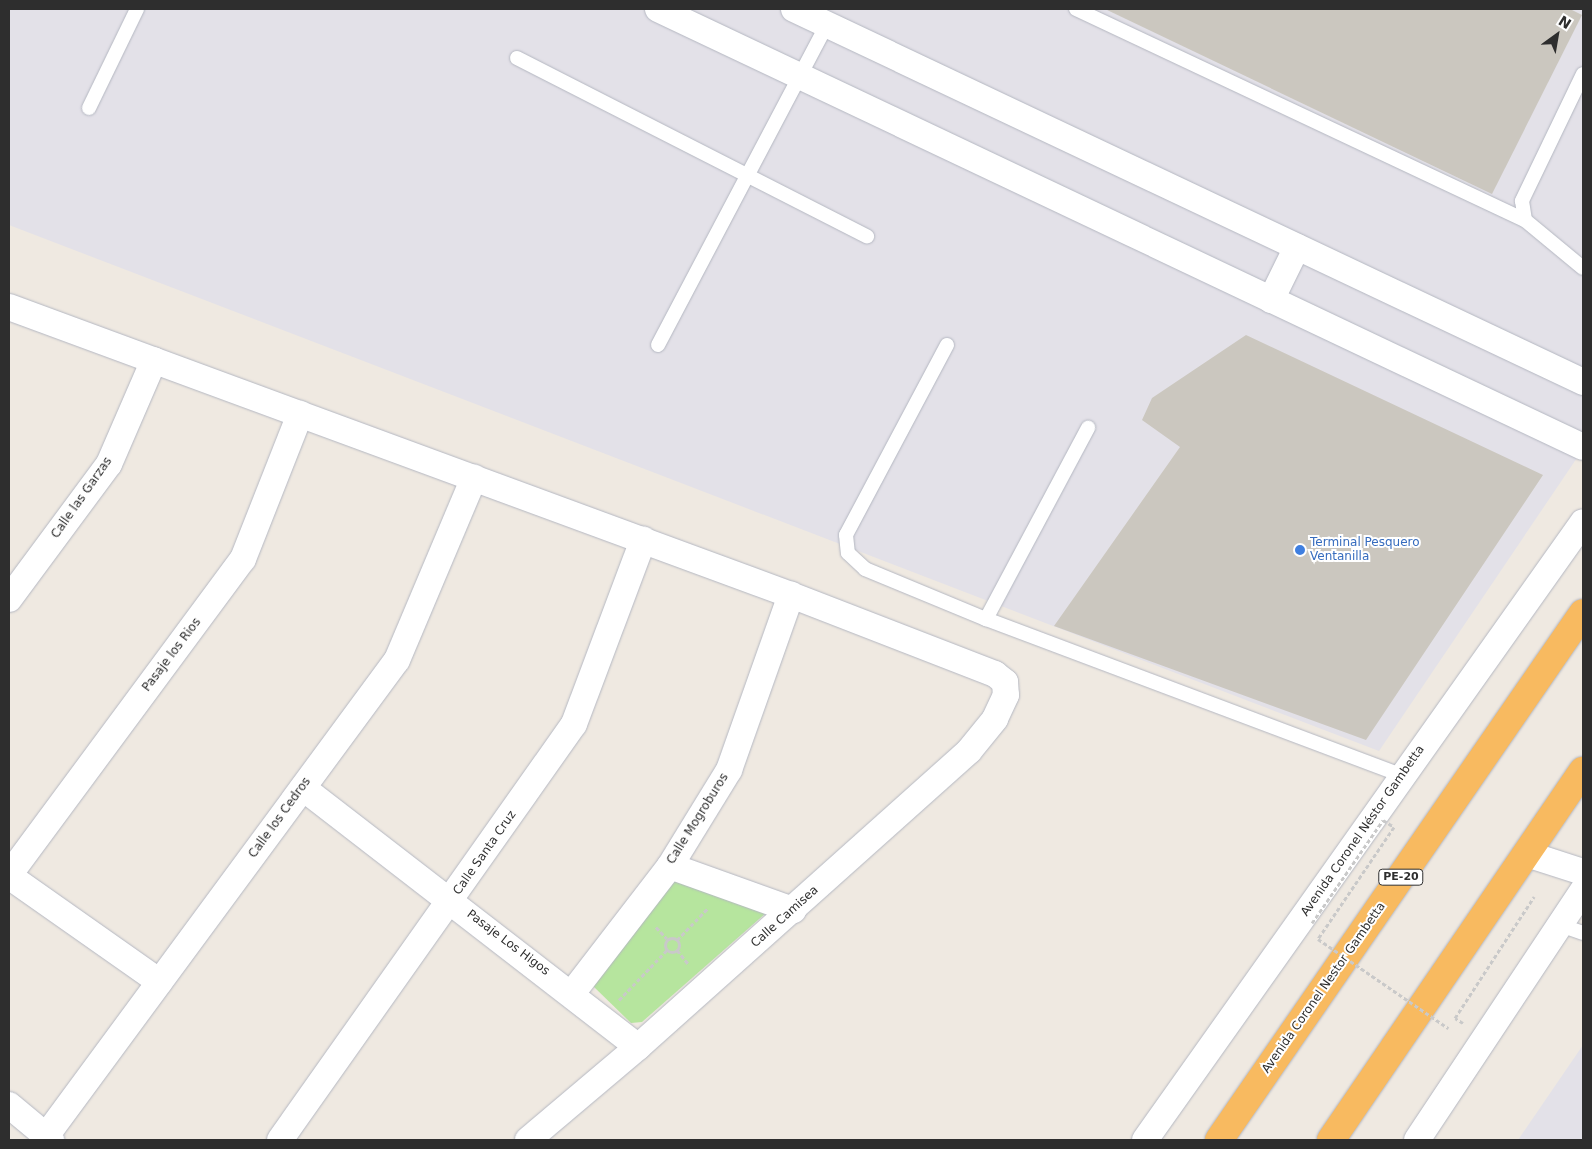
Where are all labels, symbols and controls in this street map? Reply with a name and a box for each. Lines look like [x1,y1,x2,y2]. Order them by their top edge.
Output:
north arrow [1532,10,1582,60]
text: N [1556,12,1574,32]
street label: Calle las Garzas [49,455,115,541]
place label: Terminal Pesquero Ventanilla [1310,536,1420,564]
marker: Terminal Pesquero Ventanilla [1294,544,1306,556]
street label: Pasaje los Rios [140,615,204,695]
street label: Avenida Coronel Néstor Gambetta [1298,743,1428,919]
street label: Calle Mogroburos [664,771,732,867]
street label: Calle los Cedros [246,775,314,861]
street label: Calle Santa Cruz [451,808,519,898]
road number: PE-20 [1377,869,1425,886]
street label: Calle Camisea [748,883,822,951]
street label: Avenida Coronel Nestor Gambetta [1259,900,1389,1076]
street label: Pasaje Los Higos [464,907,552,979]

